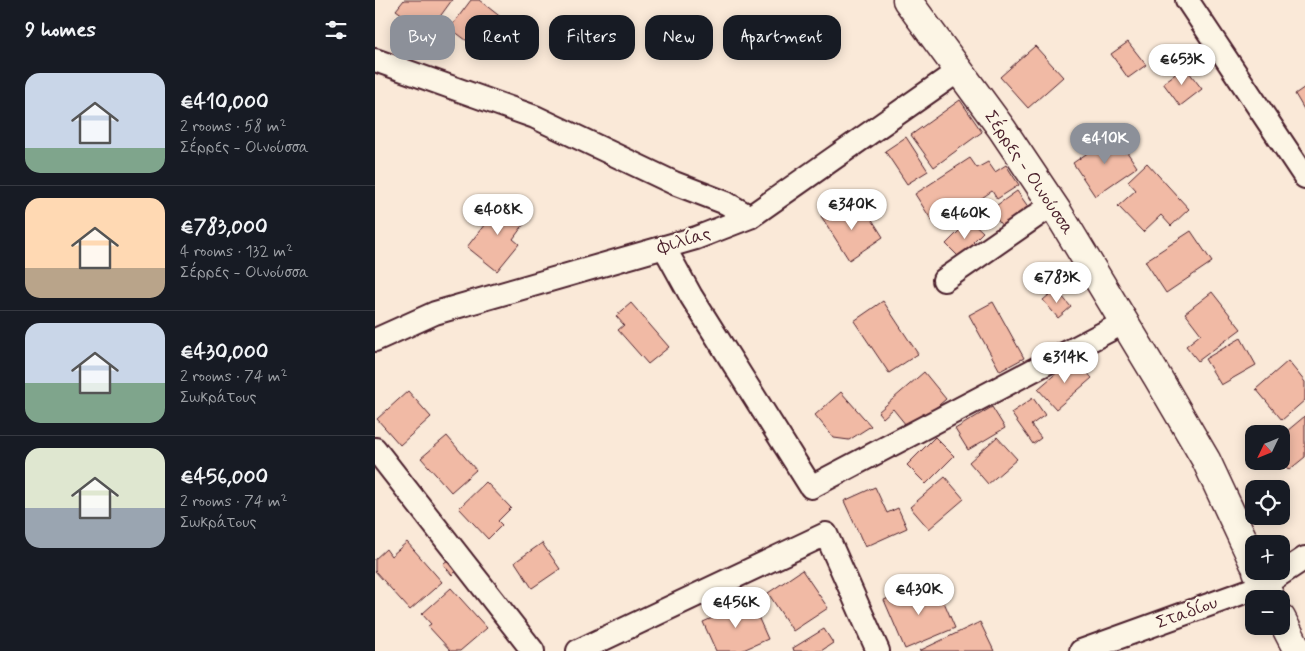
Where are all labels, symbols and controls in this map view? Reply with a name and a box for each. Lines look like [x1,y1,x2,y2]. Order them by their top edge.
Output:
chip: Buy [390,15,455,60]
chip: Rent [465,15,539,60]
chip: Filters [549,15,635,60]
chip: New [645,15,713,60]
chip: Apartment [723,15,841,60]
text: 9 homes [25,16,96,44]
icon: filters [322,16,350,44]
pin: €653K [1147,44,1217,86]
text: €653K [1159,49,1205,70]
text: €410,000 [180,88,269,116]
icon: home [65,93,125,153]
street label: Σέρρες - Οινούσσα [978,106,1080,240]
text: 2 rooms · 58 m² [180,116,286,137]
pin: €410K [1070,122,1140,165]
text: €410K [1081,128,1129,149]
text: Σέρρες - Οινούσσα [180,137,309,158]
pin: €340K [817,188,887,231]
pin: €408K [463,194,533,236]
text: €340K [828,194,876,215]
pin: €460K [930,198,1000,240]
text: €408K [474,199,522,220]
text: €460K [940,203,990,224]
text: €783,000 [180,213,268,241]
icon: home [65,218,125,278]
street label: Φιλίας [653,222,714,261]
text: 4 rooms · 132 m² [180,241,293,262]
text: Σέρρες - Οινούσσα [180,262,309,283]
pin: €783K [1022,262,1092,304]
text: €783K [1034,267,1080,288]
text: €430,000 [180,338,268,366]
pin: €314K [1030,342,1100,384]
icon: home [65,343,125,403]
text: €314K [1042,347,1088,368]
text: 2 rooms · 74 m² [180,366,288,387]
text: Σωκράτους [180,387,257,408]
north arrow [1245,425,1290,470]
map controls [1245,425,1290,635]
text: €456,000 [180,463,268,491]
icon: home [65,468,125,528]
button: locate [1245,480,1290,525]
text: 2 rooms · 74 m² [180,491,288,512]
text: Σωκράτους [180,512,257,533]
button: + [1245,535,1290,580]
pin: €430K [884,574,954,616]
text: €430K [895,579,943,600]
pin: €456K [701,586,771,629]
button: − [1245,590,1290,635]
street label: Σταδίου [1153,591,1221,635]
text: €456K [712,592,760,613]

